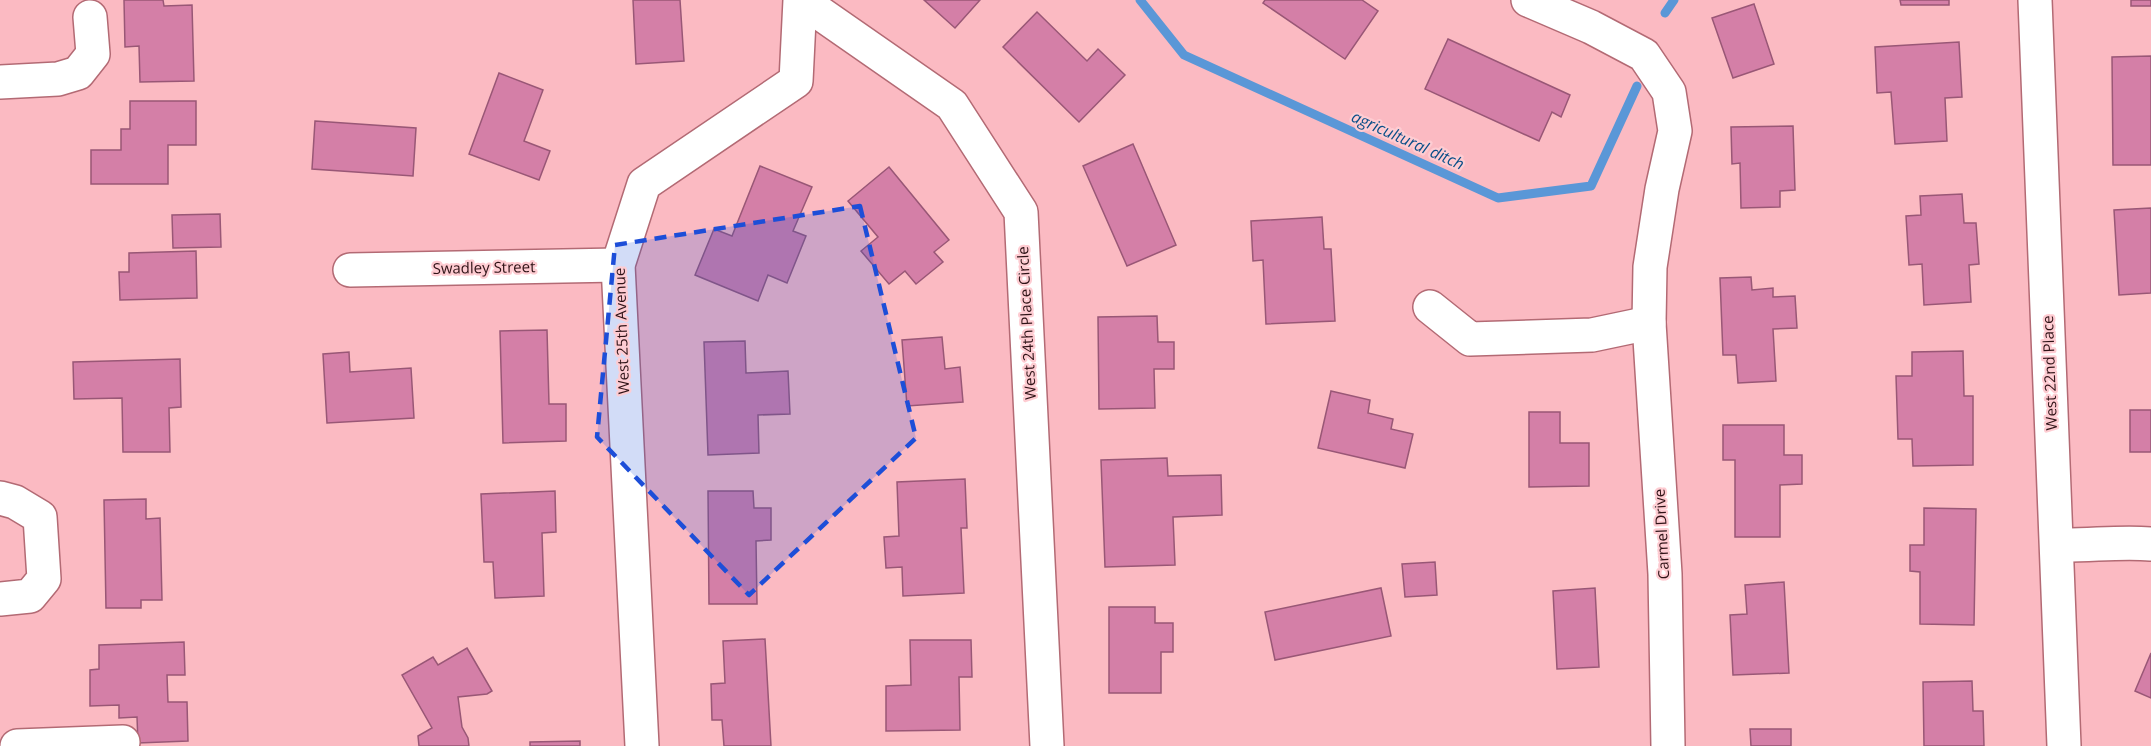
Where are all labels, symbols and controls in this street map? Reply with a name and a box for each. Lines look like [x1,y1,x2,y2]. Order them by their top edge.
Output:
water label: agricultural ditch [1348,105,1468,175]
street label: West 24th Place Circle [1012,246,1040,400]
street label: Swadley Street [432,256,536,278]
street label: West 25th Avenue [609,267,633,395]
street label: West 22nd Place [2037,315,2061,431]
street label: Carmel Drive [1649,488,1673,580]

